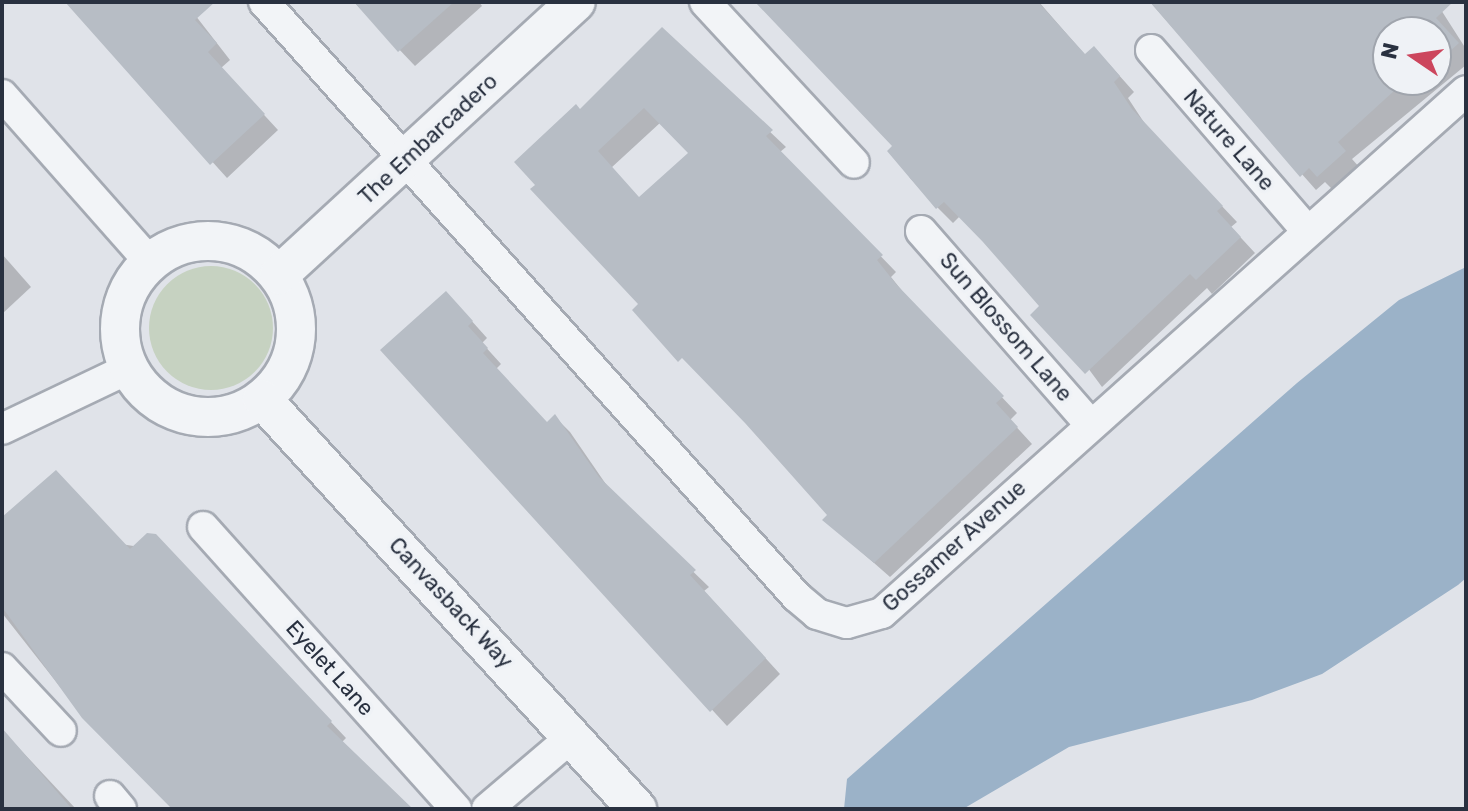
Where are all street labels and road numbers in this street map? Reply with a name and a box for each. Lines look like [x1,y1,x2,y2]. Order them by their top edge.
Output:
street label: The Embarcadero [353,68,503,210]
street label: Nature Lane [1178,84,1280,196]
street label: Sun Blossom Lane [934,247,1078,407]
street label: Gossamer Avenue [876,474,1032,618]
street label: Canvasback Way [383,532,519,674]
street label: Eyelet Lane [280,615,380,721]

